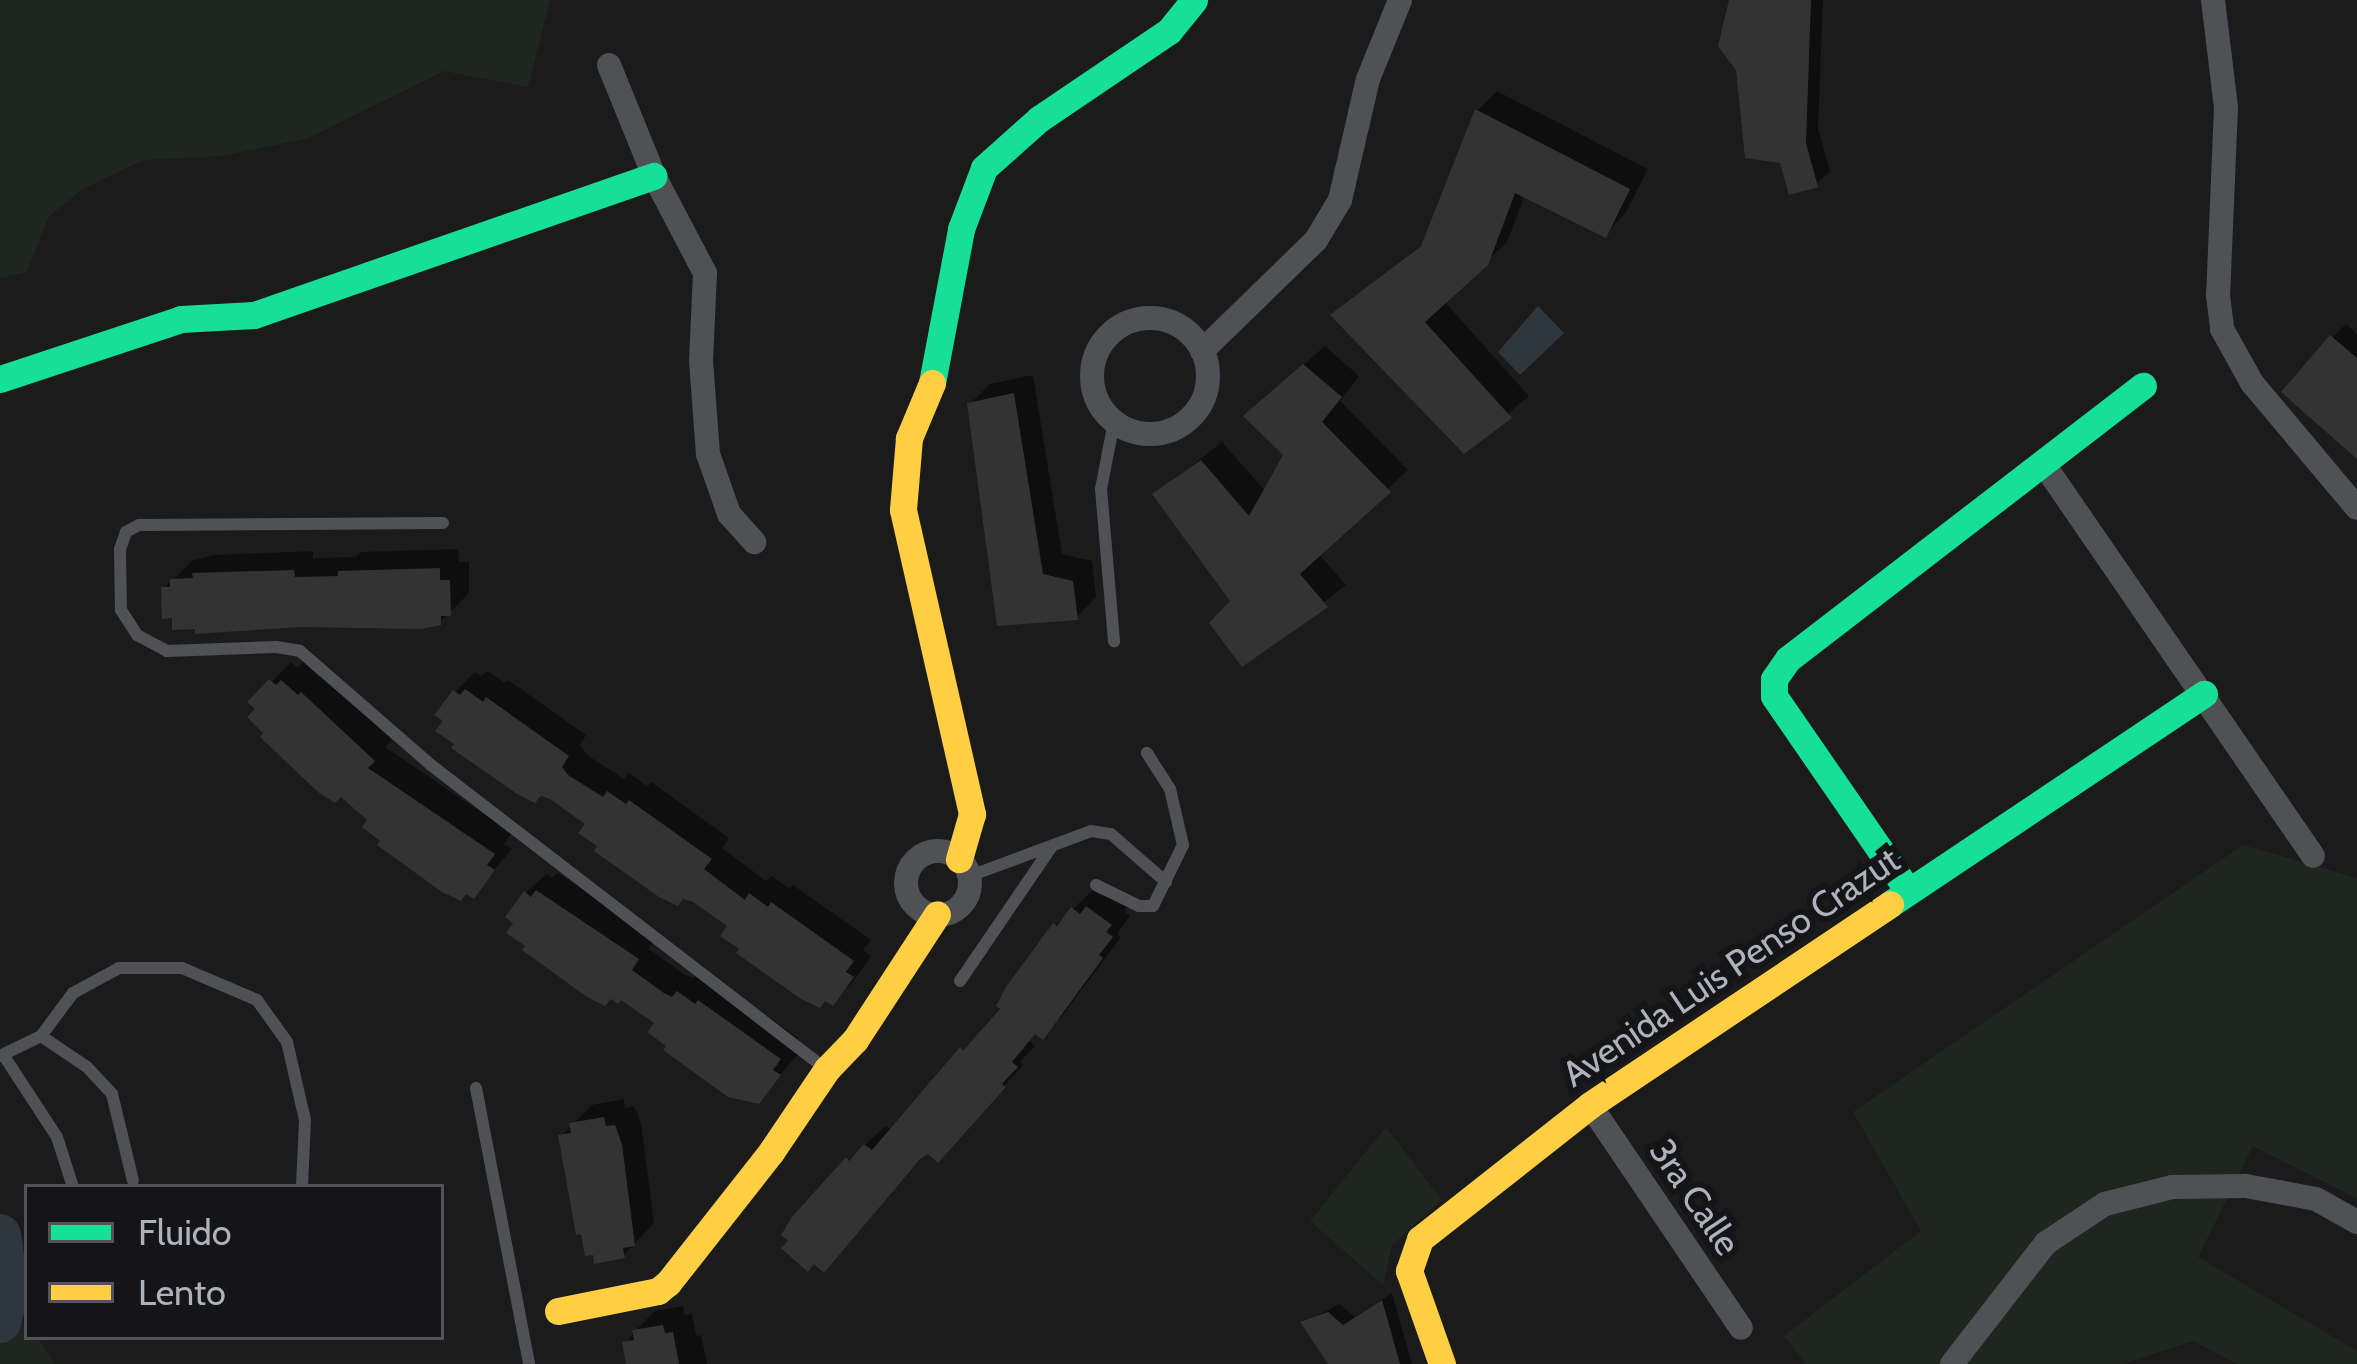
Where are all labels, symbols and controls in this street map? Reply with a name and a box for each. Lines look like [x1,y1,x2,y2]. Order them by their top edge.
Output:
street label: Avenida Luis Penso Crazut [1554,838,1908,1096]
street label: 3ra Calle [1641,1131,1749,1263]
legend [24,1184,444,1340]
text: Fluido [138,1210,232,1254]
text: Lento [138,1270,226,1314]

